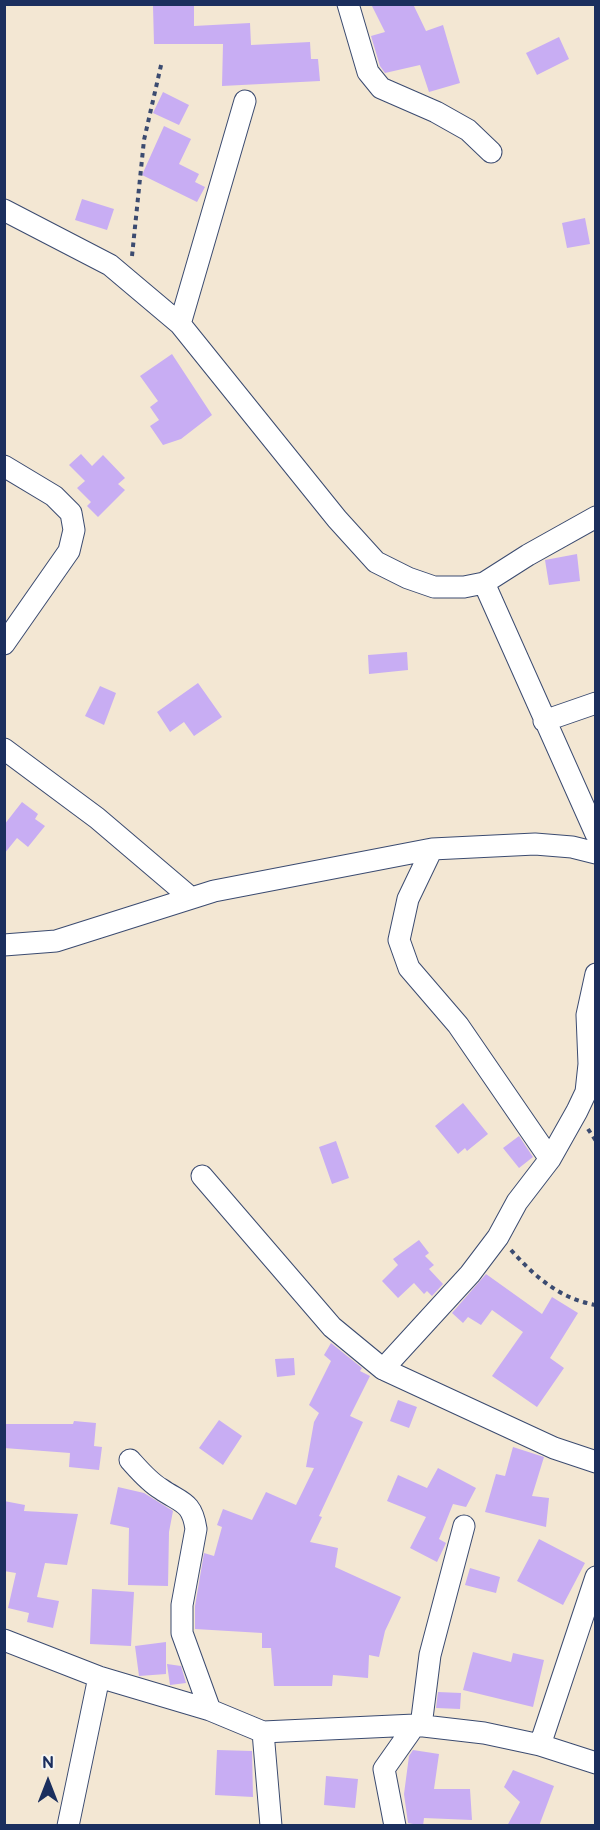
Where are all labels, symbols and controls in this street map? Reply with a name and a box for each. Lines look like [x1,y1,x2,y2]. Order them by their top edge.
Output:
north arrow [18,1752,78,1812]
text: N [42,1754,54,1773]

